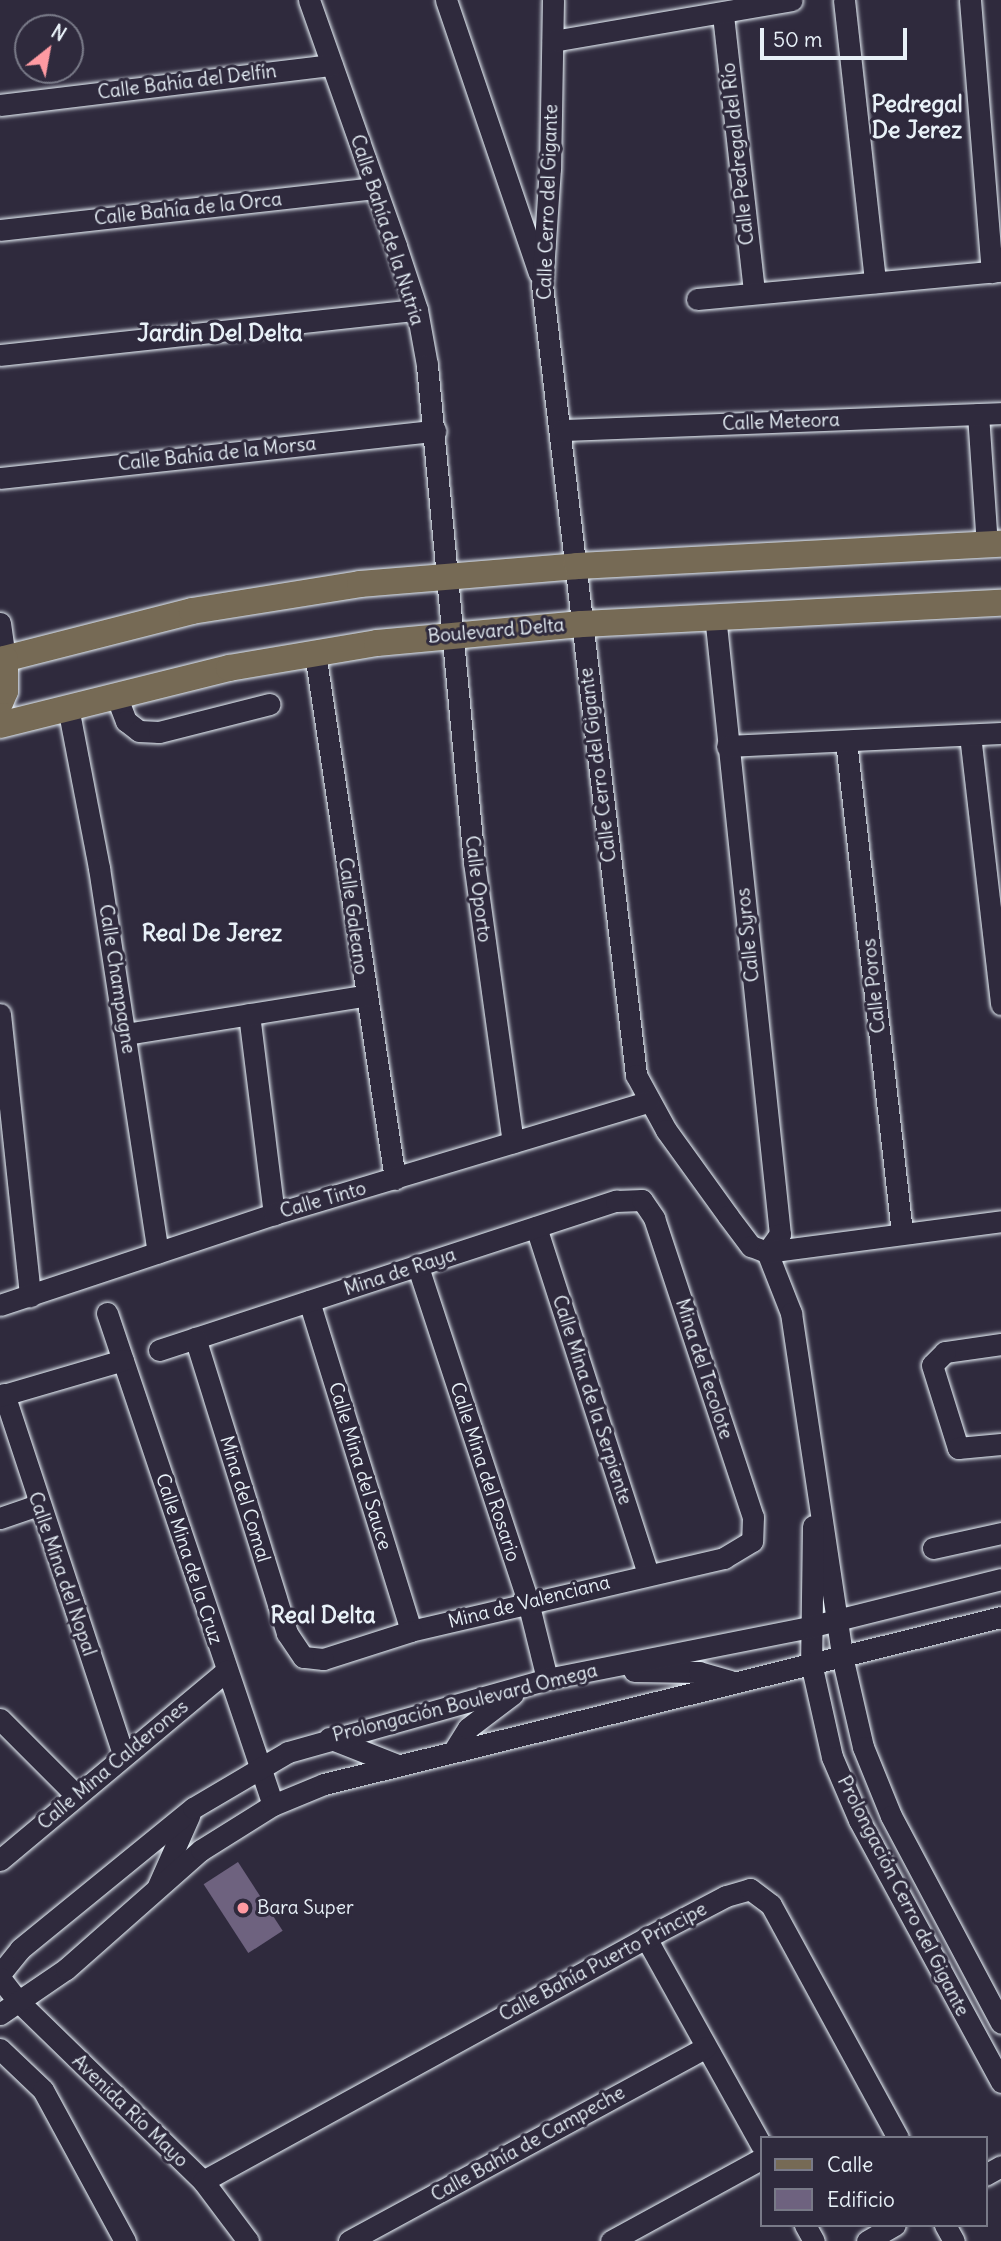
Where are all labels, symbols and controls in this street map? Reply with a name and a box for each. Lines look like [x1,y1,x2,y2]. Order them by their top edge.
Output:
north arrow [14,14,84,84]
scale bar [763,14,910,58]
text: N [47,19,71,46]
text: 50 m [773,26,822,53]
street label: Calle Bahía del Delfín [96,60,278,104]
street label: Calle Pedregal del Río [717,62,759,246]
district label: Pedregal De Jerez [871,90,963,144]
street label: Calle Cerro del Gigante [533,104,563,300]
street label: Calle Bahía de la Nutria [345,132,429,328]
street label: Calle Bahía de la Orca [93,188,283,230]
district label: Jardin Del Delta [137,319,303,347]
street label: Calle Meteora [722,409,840,435]
street label: Calle Bahía de la Morsa [117,432,317,476]
street label: Boulevard Delta [427,614,565,648]
street label: Calle Cerro del Gigante [575,666,621,864]
street label: Calle Oporto [460,834,496,944]
street label: Calle Galeano [333,856,373,976]
street label: Calle Syros [732,887,764,983]
street label: Calle Champagne [94,903,140,1055]
district label: Real De Jerez [142,919,282,947]
street label: Calle Poros [858,938,890,1034]
street label: Calle Tinto [277,1177,369,1223]
street label: Mina de Raya [341,1243,459,1301]
street label: Calle Mina de la Serpiente [547,1292,637,1508]
street label: Mina del Tecolote [671,1296,737,1442]
street label: Calle Mina del Sauce [324,1379,396,1553]
street label: Calle Mina del Rosario [445,1379,525,1565]
street label: Mina del Comal [215,1433,275,1565]
street label: Calle Mina de la Cruz [151,1471,227,1647]
street label: Calle Mina del Nopal [23,1489,101,1659]
street label: Mina de Valenciana [446,1571,612,1633]
district label: Real Delta [270,1601,376,1629]
street label: Prolongación Boulevard Omega [330,1659,600,1747]
street label: Calle Mina Calderones [33,1695,193,1835]
street label: Prolongación Cerro del Gigante [832,1772,974,2020]
place label: Bara Super [257,1897,354,1919]
street label: Calle Bahía Puerto Príncipe [495,1898,711,2026]
marker: Bara Super [235,1900,251,1916]
street label: Avenida Río Mayo [67,2050,193,2172]
street label: Calle Bahía de Campeche [427,2081,629,2207]
legend [760,2136,987,2227]
text: Calle [827,2151,873,2178]
text: Edificio [827,2186,895,2213]

